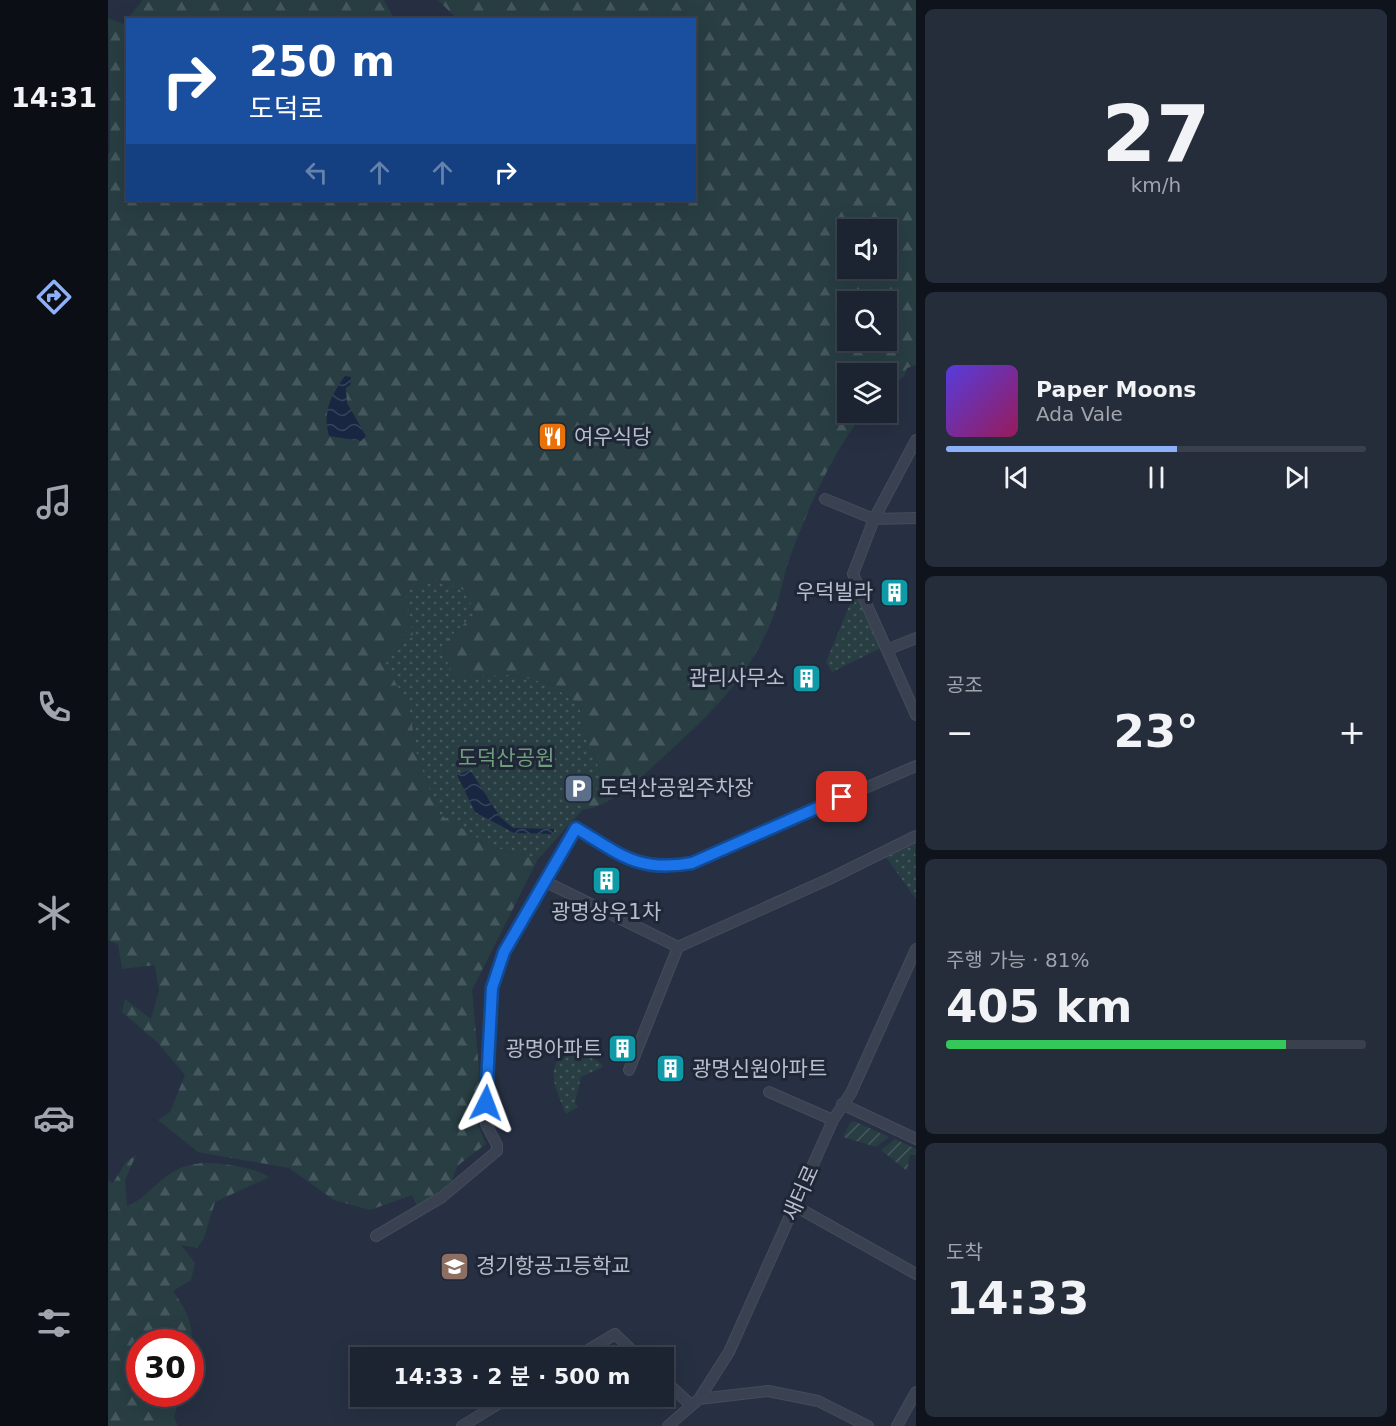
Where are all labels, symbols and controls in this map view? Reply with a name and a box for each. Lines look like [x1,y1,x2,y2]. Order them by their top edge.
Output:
text: 250 m [249,37,395,86]
icon: right [150,42,228,120]
text: 14:31 [11,82,97,113]
text: 27 [1102,89,1210,179]
text: 도덕로 [249,93,324,124]
icon: left [300,156,333,189]
icon: ahead [363,156,396,189]
icon: ahead [426,156,459,189]
icon: right [489,156,522,189]
text: km/h [1131,173,1181,197]
map controls [837,219,897,423]
button: sound [837,219,897,279]
icon: directions [33,276,75,318]
button: search [837,291,897,351]
button: layers [837,363,897,423]
text: Paper Moons [1036,377,1196,402]
text: Ada Vale [1036,402,1123,426]
restaurant icon: 여우식당 [537,421,569,453]
place label: 여우식당 [574,425,651,449]
icon: previous [1000,461,1033,494]
icon: pause [1140,461,1173,494]
icon: next [1280,461,1313,494]
icon: music [33,481,75,523]
building icon: 우덕빌라 [878,576,910,608]
place label: 우덕빌라 [796,580,873,604]
building icon: 관리사무소 [790,662,822,694]
place label: 관리사무소 [688,666,785,690]
text: 공조 [946,673,983,697]
icon: phone [33,686,75,728]
text: 23° [1113,705,1199,758]
text: − [946,713,974,752]
text: + [1338,713,1366,752]
park label: 도덕산공원 [458,746,554,770]
pin [816,771,867,822]
parking icon: 도덕산공원주차장 [562,772,594,804]
place label: 도덕산공원주차장 [599,776,754,800]
icon: arrive [825,780,858,813]
building icon: 광명상우1차 [590,865,622,897]
icon: climate [33,892,75,934]
place label: 광명상우1차 [551,900,661,924]
text: 주행 가능 · 81% [946,948,1089,972]
text: 405 km [946,980,1132,1033]
building icon: 광명아파트 [607,1033,639,1065]
place label: 광명아파트 [505,1037,602,1061]
building icon: 광명신원아파트 [655,1053,687,1085]
place label: 광명신원아파트 [692,1057,827,1081]
position arrow [454,1071,518,1135]
icon: car [33,1097,75,1139]
street label: 새터로 [778,1162,824,1224]
text: 도착 [946,1240,983,1264]
school or university icon: 경기항공고등학교 [439,1250,471,1282]
place label: 경기항공고등학교 [476,1254,631,1278]
text: 14:33 [946,1272,1089,1325]
icon: filters [33,1302,75,1344]
speed limit sign: 30 [126,1329,204,1407]
text: 14:33 · 2 분 · 500 m [393,1364,631,1389]

